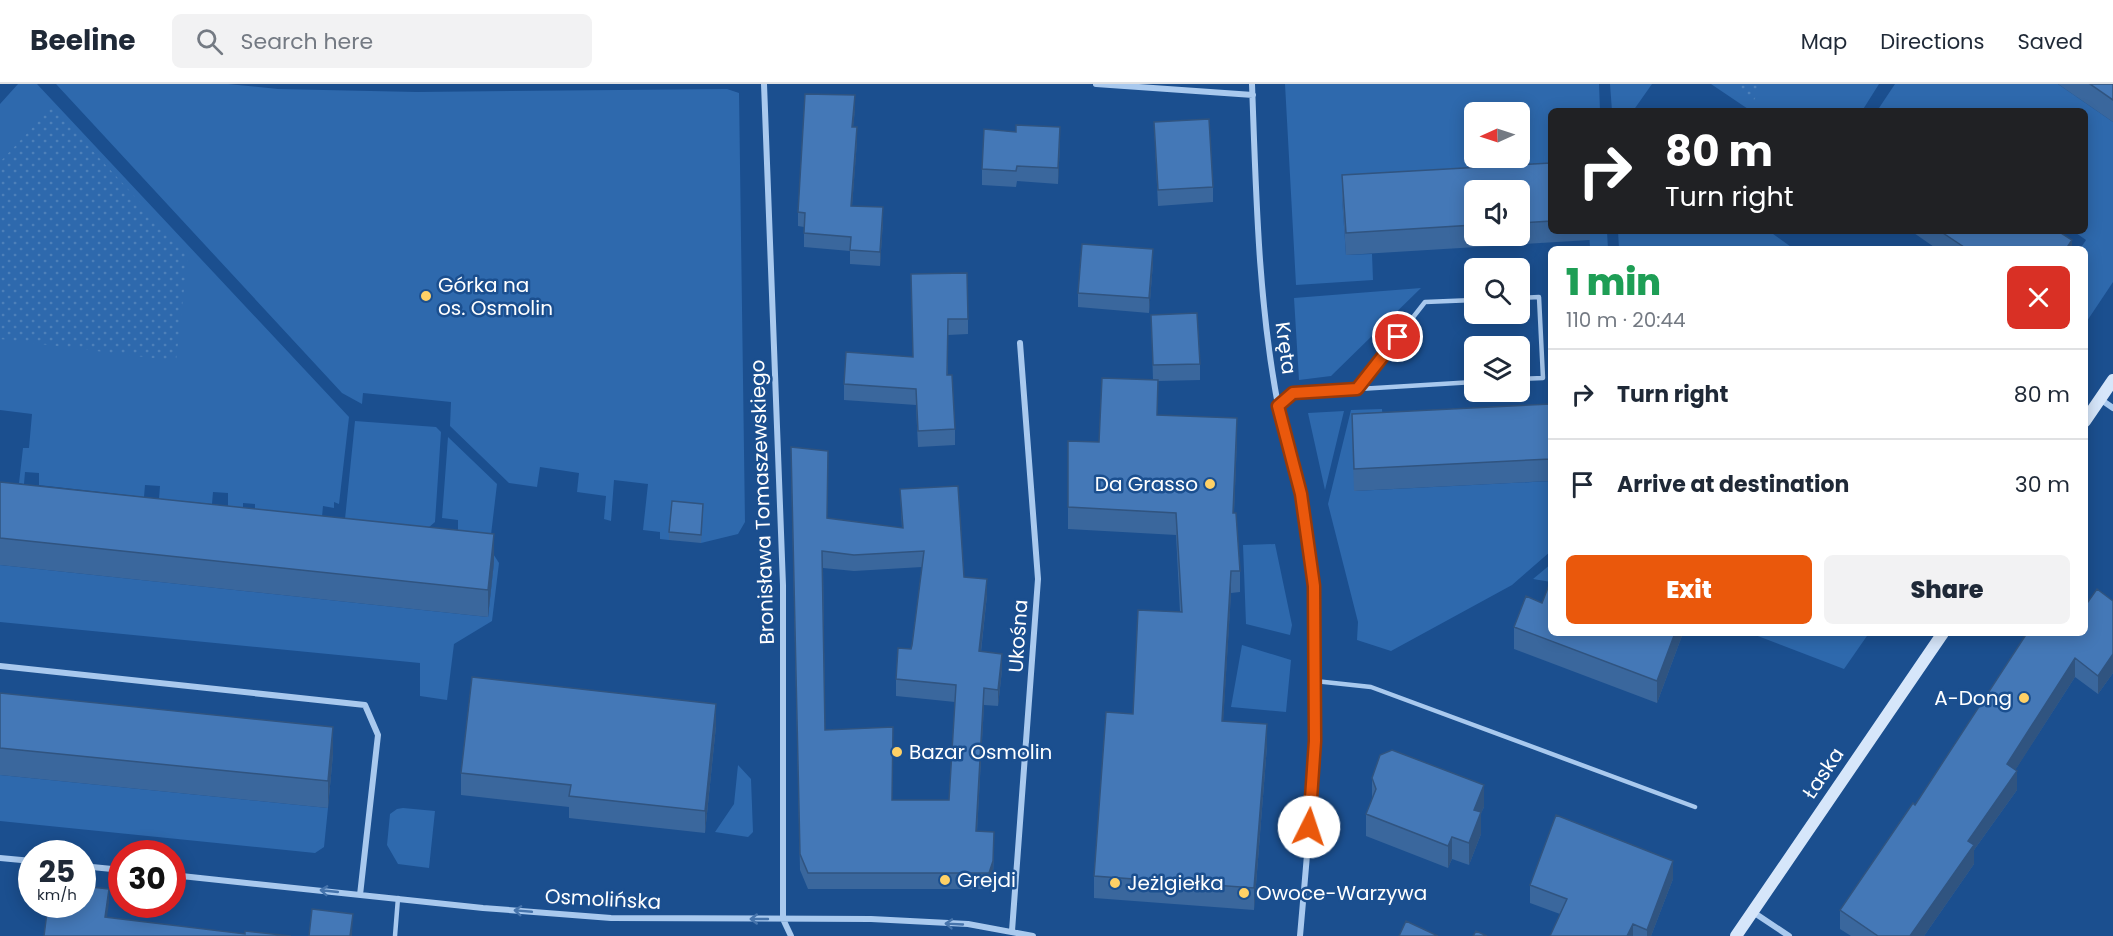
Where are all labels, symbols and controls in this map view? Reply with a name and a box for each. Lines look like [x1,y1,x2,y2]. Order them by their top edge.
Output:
search box [172,14,592,68]
text: Beeline [30,21,136,60]
icon: search [193,25,226,58]
text: Search here [241,26,373,57]
text: Map [1801,27,1847,56]
text: Directions [1880,27,1984,56]
text: Saved [2017,27,2083,56]
north arrow [1464,102,1530,168]
map controls [1464,102,1530,402]
text: 80 m [1665,122,1773,181]
icon: right [1566,132,1644,210]
text: Turn right [1665,178,1794,215]
button: sound [1464,180,1530,246]
text: 1 min [1566,257,1661,308]
button: search [1464,258,1530,324]
button: close [2007,266,2070,329]
place label: Górka na os. Osmolin [438,271,553,322]
marker: Górka na os. Osmolin [419,289,433,303]
text: 110 m · 20:44 [1566,306,1686,334]
pin [1372,311,1423,362]
street label: Kręta [1268,320,1304,376]
icon: arrive [1381,320,1414,353]
button: layers [1464,336,1530,402]
street label: Bronisława Tomaszewskiego [743,359,781,645]
icon: right [1566,378,1599,411]
text: Turn right [1617,379,1728,410]
text: 80 m [2014,379,2070,410]
icon: arrive [1566,468,1599,501]
text: Arrive at destination [1617,469,1849,500]
text: 30 m [2015,469,2070,500]
place label: Da Grasso [1095,470,1198,498]
marker: Da Grasso [1203,477,1217,491]
button: Exit [1566,555,1812,624]
button: Share [1824,555,2070,624]
street label: Ukośna [1001,598,1035,674]
place label: A-Dong [1934,684,2012,712]
marker: A-Dong [2017,691,2031,705]
place label: Bazar Osmolin [909,738,1052,766]
street label: Łaska [1796,742,1850,804]
marker: Bazar Osmolin [890,745,904,759]
position arrow [1277,795,1341,859]
speed limit sign: 30 [108,840,186,918]
text: 25 [39,850,75,893]
place label: Grejdi [957,866,1016,894]
place label: JeżIgiełka [1127,869,1224,897]
marker: Grejdi [938,873,952,887]
marker: JeżIgiełka [1108,876,1122,890]
place label: Owoce-Warzywa [1256,879,1427,907]
street label: Osmolińska [544,882,662,916]
text: km/h [37,884,77,905]
one-way arrow [319,886,339,897]
marker: Owoce-Warzywa [1237,886,1251,900]
one-way arrow [513,905,533,916]
one-way arrow [750,913,770,925]
one-way arrow [945,918,965,929]

